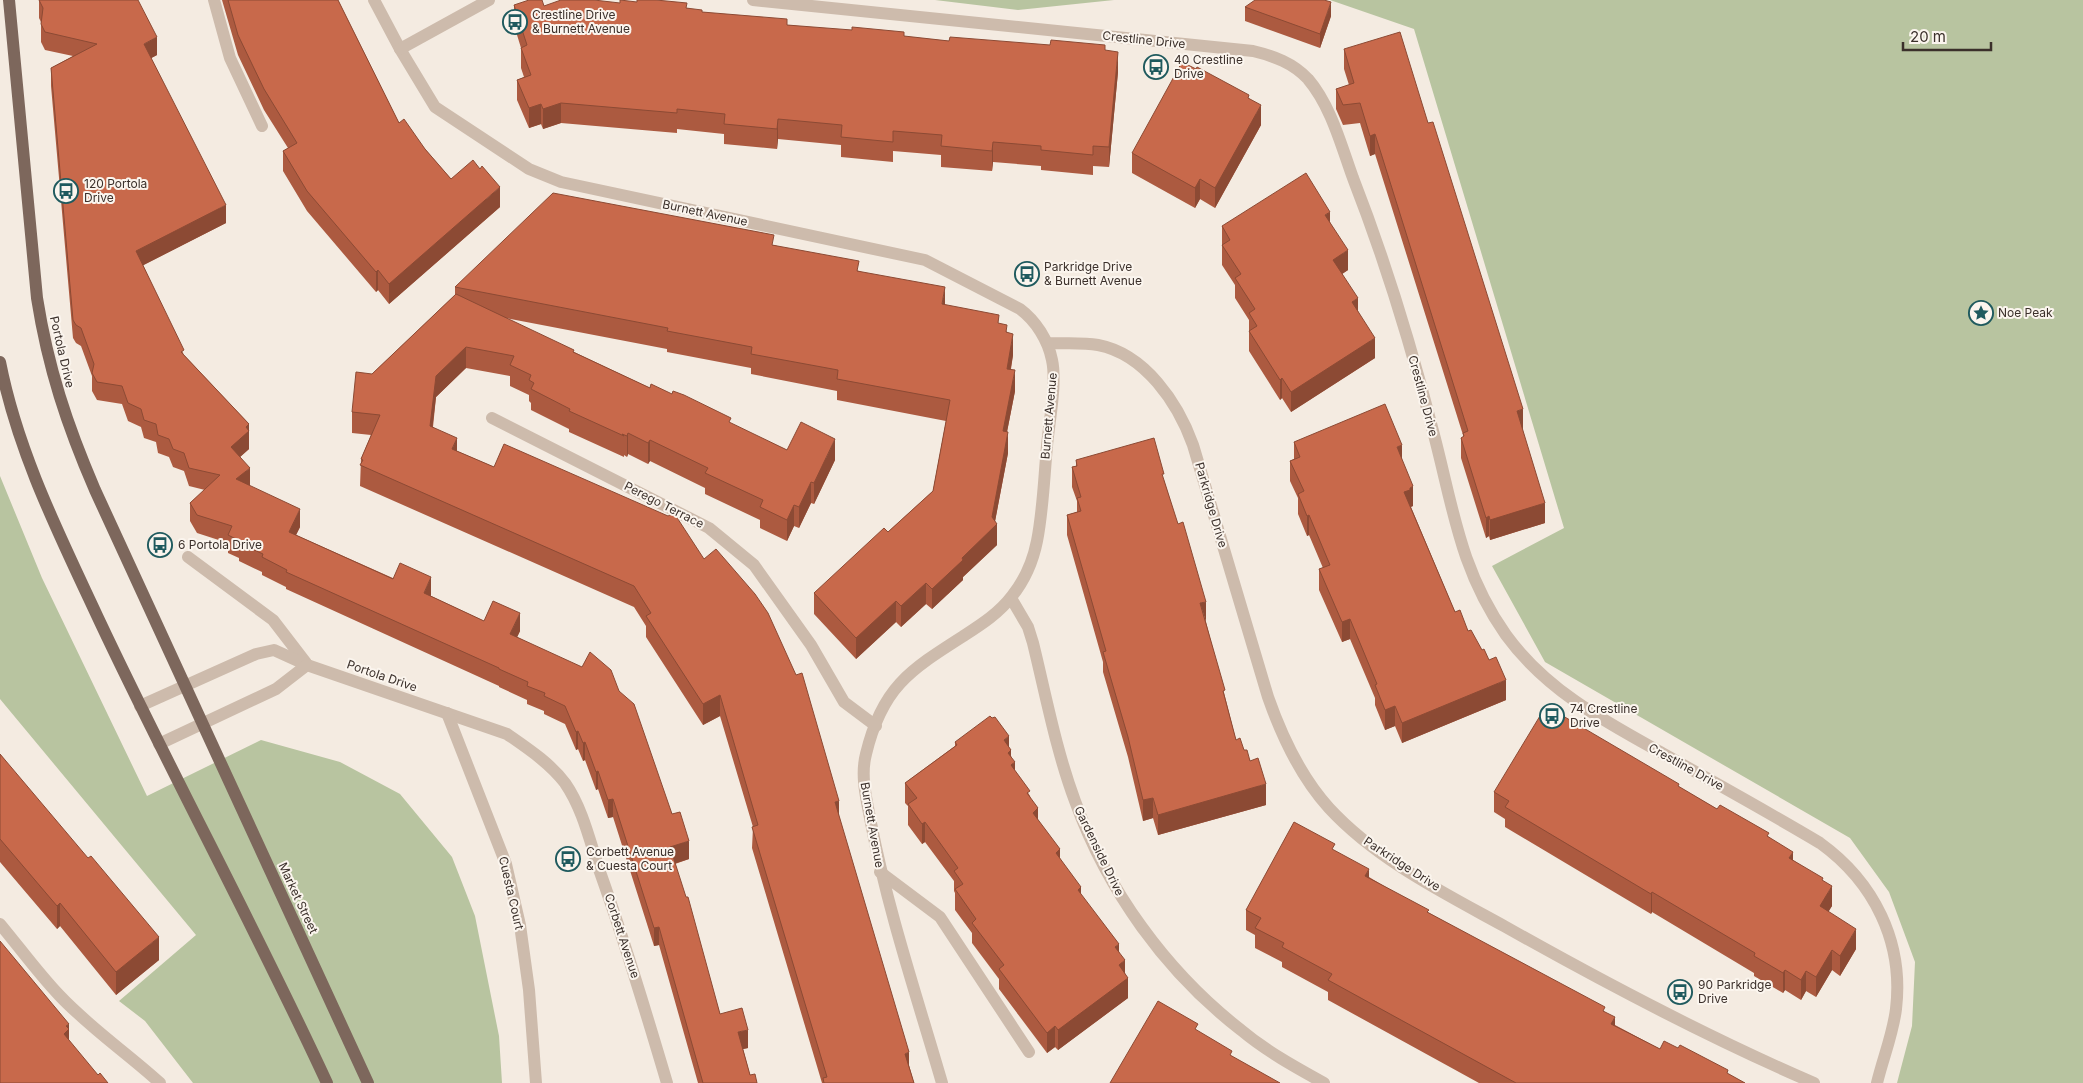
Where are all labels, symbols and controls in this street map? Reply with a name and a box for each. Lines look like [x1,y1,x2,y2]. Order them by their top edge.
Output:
place label: Crestline Drive & Burnett Avenue [532,7,630,36]
bus stop icon: Crestline Drive & Burnett Avenue [502,9,528,35]
scale bar [1903,20,1990,52]
text: 20 m [1910,27,1946,46]
street label: Crestline Drive [1102,28,1186,51]
place label: 40 Crestline Drive [1174,52,1243,81]
bus stop icon: 40 Crestline Drive [1143,54,1169,80]
place label: 120 Portola Drive [84,176,147,205]
bus stop icon: 120 Portola Drive [53,178,79,204]
street label: Burnett Avenue [661,196,749,229]
place label: Parkridge Drive & Burnett Avenue [1044,259,1142,288]
bus stop icon: Parkridge Drive & Burnett Avenue [1014,261,1040,287]
place icon: Noe Peak [1968,300,1994,326]
place label: Noe Peak [1998,305,2053,320]
street label: Portola Drive [47,314,78,389]
street label: Crestline Drive [1405,354,1442,438]
street label: Burnett Avenue [1037,372,1060,460]
street label: Parkridge Drive [1192,460,1231,549]
street label: Perego Terrace [622,478,707,531]
bus stop icon: 6 Portola Drive [147,532,173,558]
place label: 6 Portola Drive [178,537,262,552]
street label: Portola Drive [345,657,419,695]
place label: 74 Crestline Drive [1570,701,1637,730]
bus stop icon: 74 Crestline Drive [1539,703,1565,729]
street label: Crestline Drive [1646,740,1726,793]
street label: Burnett Avenue [858,781,887,869]
street label: Gardenside Drive [1071,803,1128,898]
street label: Parkridge Drive [1361,833,1443,894]
place label: Corbett Avenue & Cuesta Court [586,844,674,873]
bus stop icon: Corbett Avenue & Cuesta Court [555,846,581,872]
street label: Cuesta Court [496,855,527,931]
street label: Market Street [275,860,321,936]
street label: Corbett Avenue [602,892,643,980]
place label: 90 Parkridge Drive [1698,977,1771,1006]
bus stop icon: 90 Parkridge Drive [1667,979,1693,1005]

